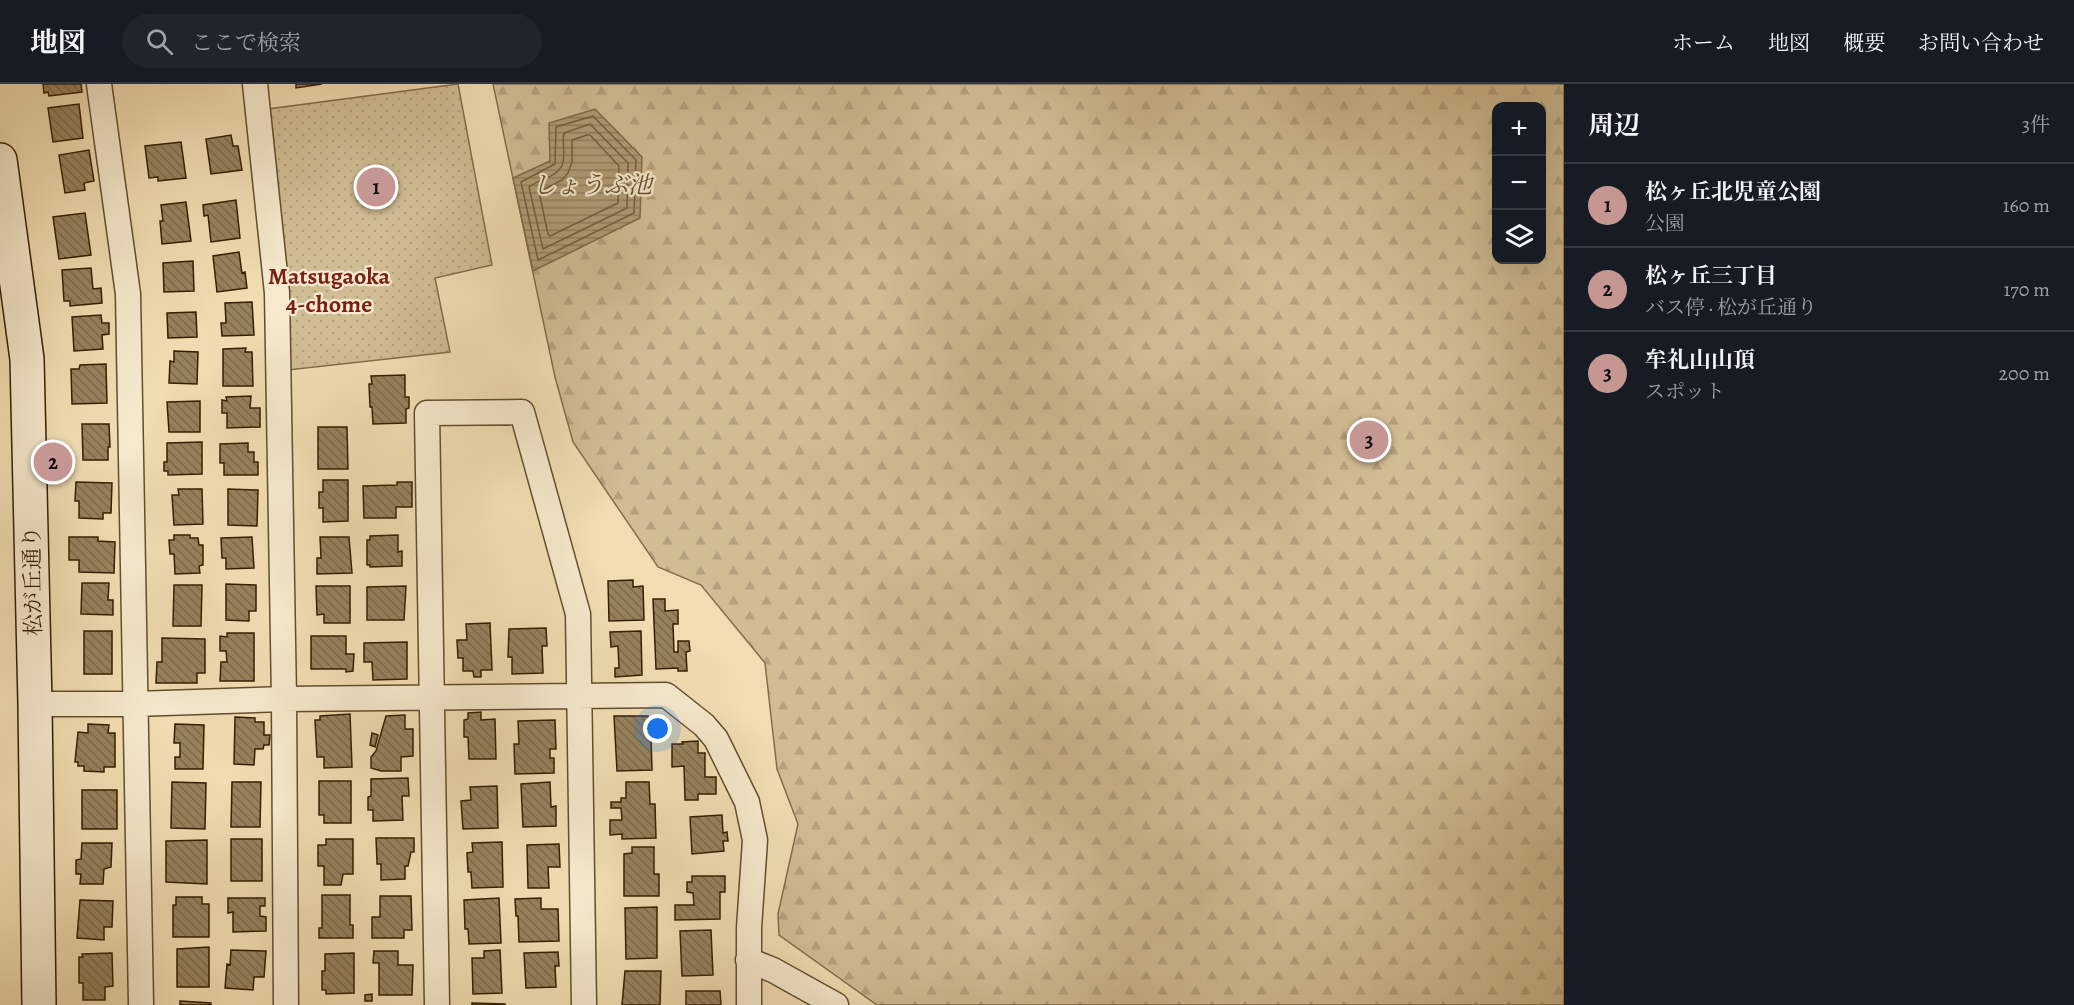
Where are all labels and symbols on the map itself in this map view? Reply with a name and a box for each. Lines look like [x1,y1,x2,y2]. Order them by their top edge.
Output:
pin: 1 [356,164,395,210]
water label: しょうぶ池 [532,169,655,201]
district label: Matsugaoka 4-chome [268,260,390,320]
pin: 3 [1350,418,1388,462]
pin: 2 [34,440,72,484]
street label: 松が丘通り [17,526,49,636]
your location [643,714,672,743]

